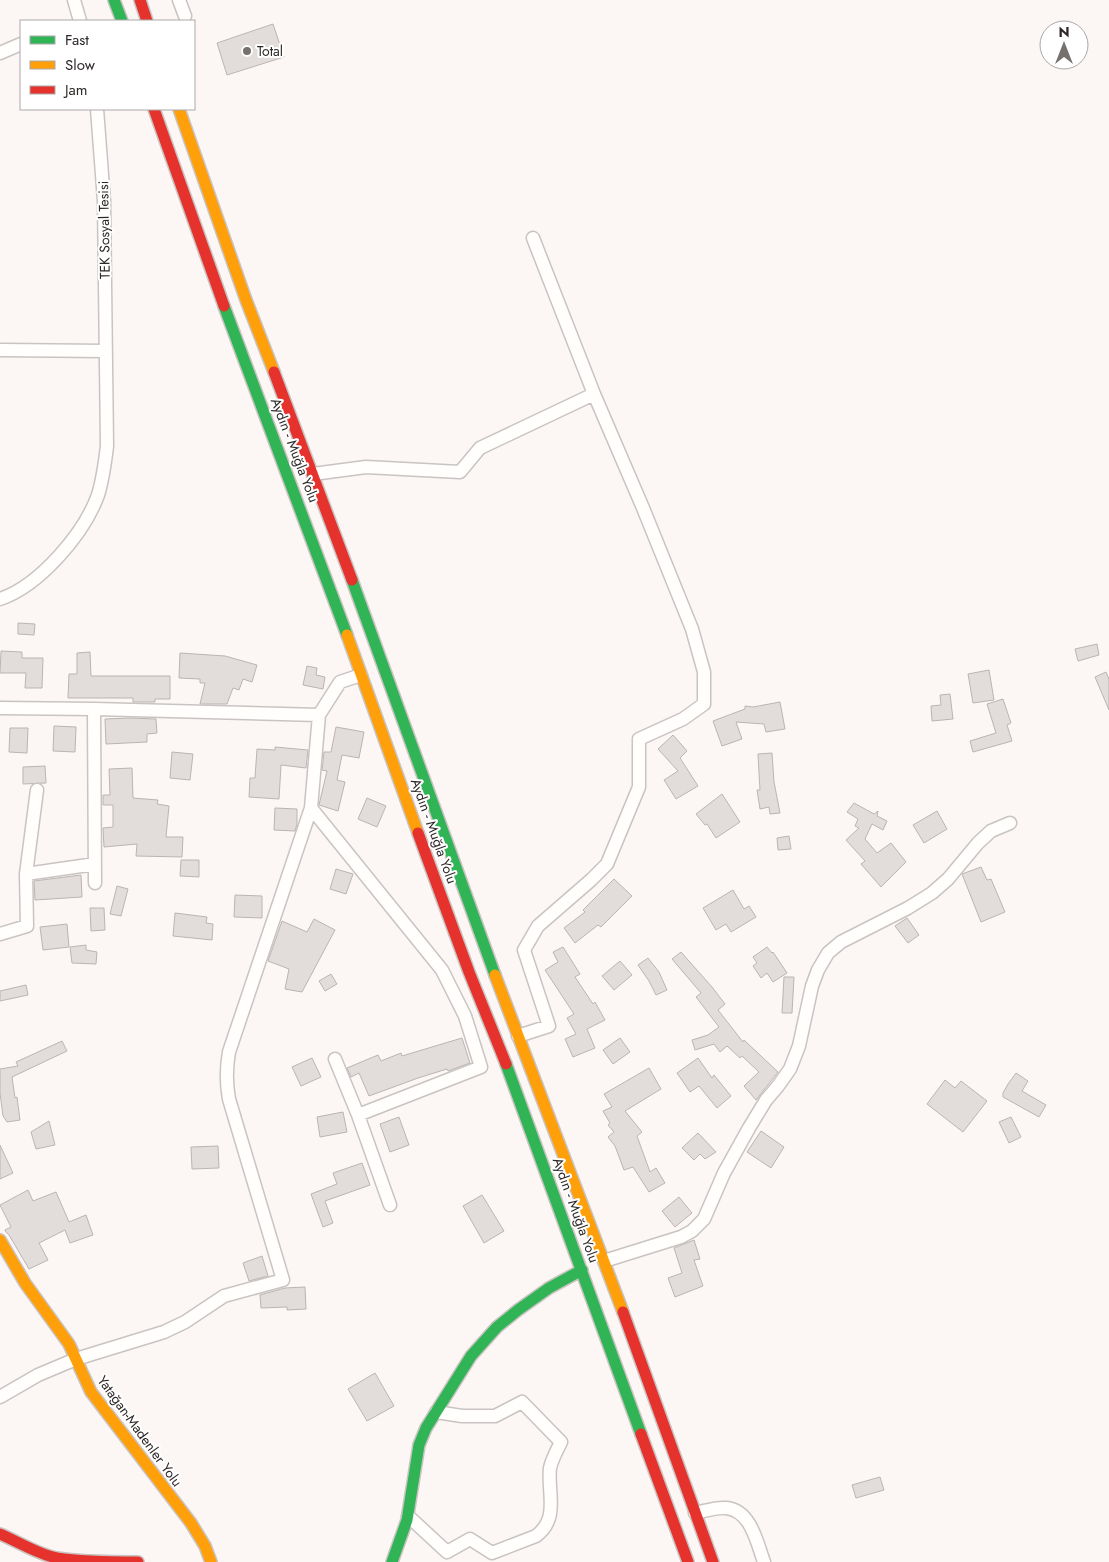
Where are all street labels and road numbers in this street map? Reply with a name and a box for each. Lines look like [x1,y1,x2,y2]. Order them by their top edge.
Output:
street label: TEK Sosyal Tesisi [93,181,115,279]
street label: Aydın - Muğla Yolu [266,395,324,505]
street label: Aydın - Muğla Yolu [406,776,462,886]
street label: Aydın - Muğla Yolu [548,1155,604,1265]
street label: Yatağan-Madenler Yolu [93,1371,187,1491]

